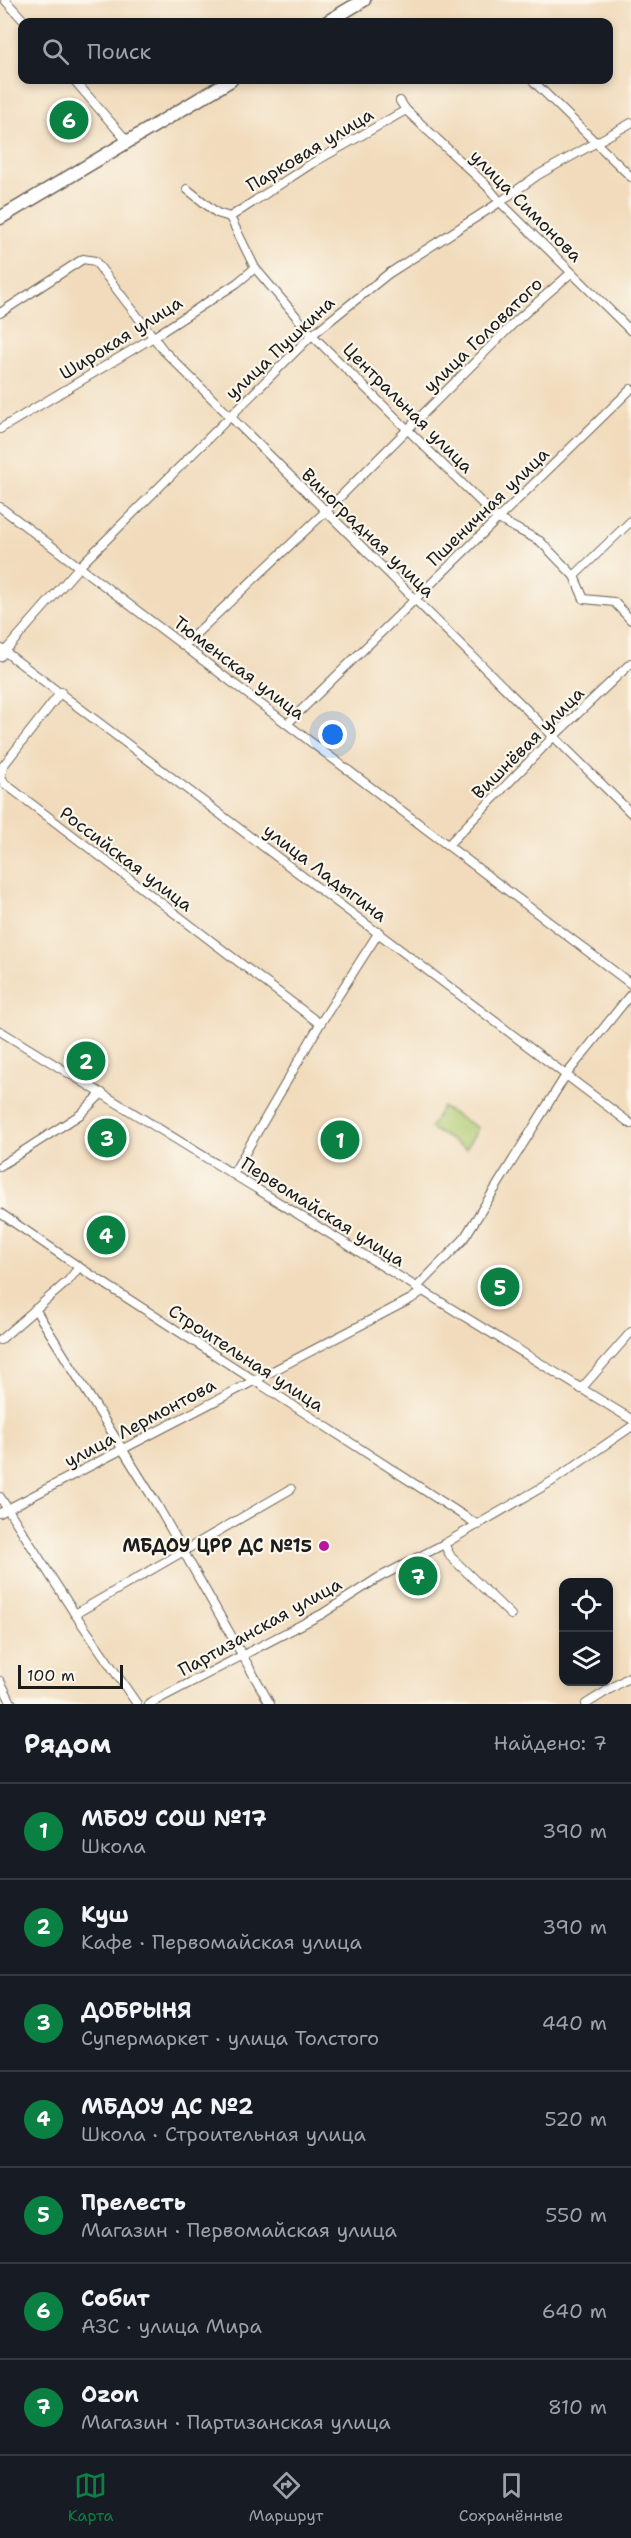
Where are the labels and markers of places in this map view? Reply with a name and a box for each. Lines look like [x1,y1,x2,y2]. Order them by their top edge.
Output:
pin: 6 [50,98,88,142]
pin: 2 [66,1038,106,1084]
pin: 3 [88,1116,126,1160]
pin: 1 [320,1118,360,1162]
pin: 4 [86,1212,126,1258]
pin: 5 [480,1264,520,1310]
place label: МБДОУ ЦРР ДС №15 [122,1534,312,1558]
marker: МБДОУ ЦРР ДС №15 [317,1539,331,1553]
pin: 7 [398,1554,438,1598]

